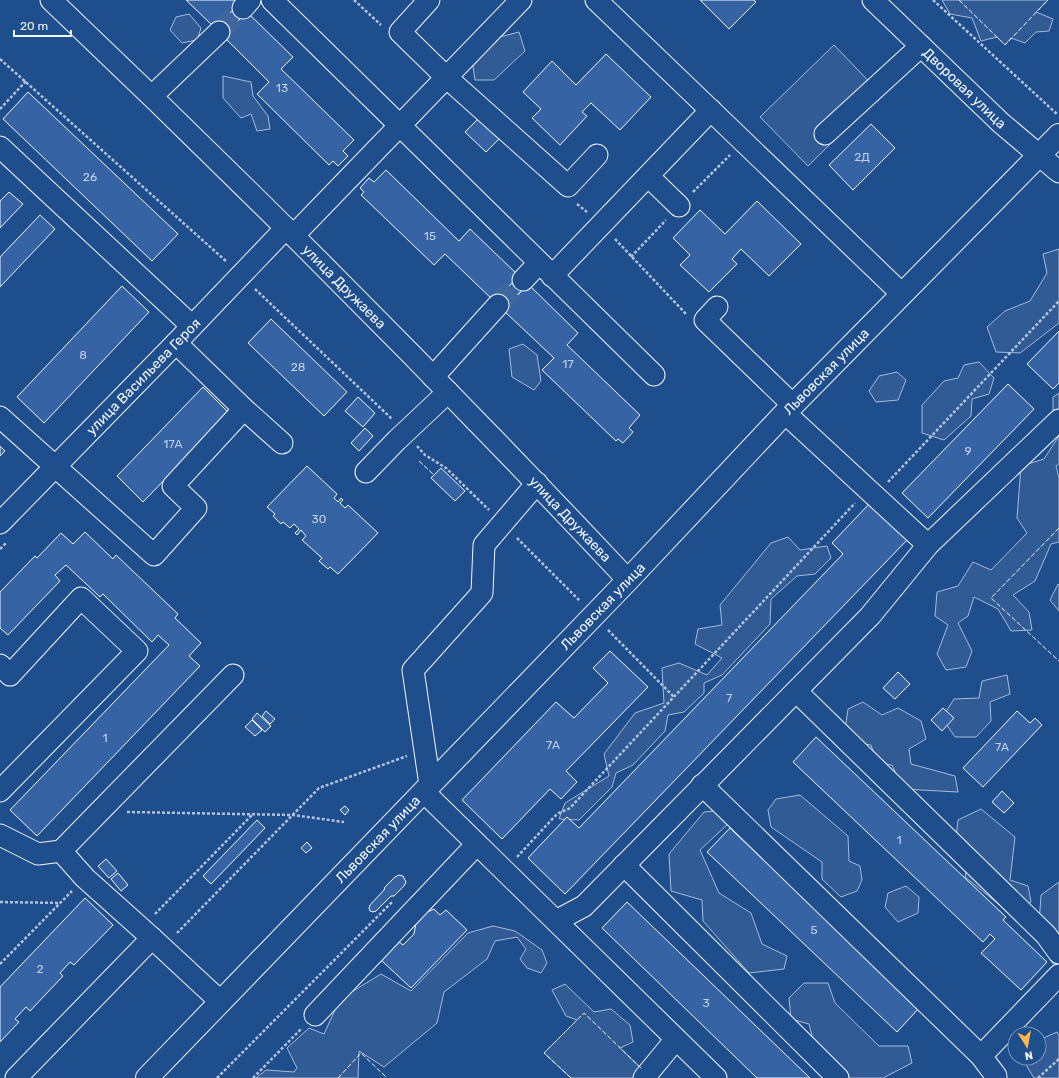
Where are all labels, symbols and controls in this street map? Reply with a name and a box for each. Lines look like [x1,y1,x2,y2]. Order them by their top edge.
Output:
scale bar [14,12,71,38]
text: 20 m [20,19,48,33]
street label: Дворовая улица [919,44,1009,133]
house number: 13 [276,81,288,95]
house number: 2Д [854,150,870,164]
house number: 26 [83,170,97,184]
house number: 15 [424,229,436,243]
street label: улица Дружаева [298,241,389,333]
street label: улица Васильева Героя [83,315,204,439]
street label: Львовская улица [780,325,873,419]
house number: 8 [79,348,87,362]
house number: 17 [562,357,574,371]
house number: 28 [291,360,305,374]
house number: 17А [163,437,183,451]
house number: 9 [964,444,972,458]
street label: улица Дружаева [525,473,614,566]
house number: 30 [312,512,326,526]
street label: Львовская улица [557,559,649,654]
house number: 7 [726,691,732,705]
house number: 1 [102,731,108,745]
house number: 7А [546,738,560,752]
house number: 7А [995,740,1009,754]
street label: Львовская улица [332,792,424,887]
house number: 1 [896,833,902,847]
house number: 5 [810,923,818,937]
house number: 2 [36,962,44,976]
house number: 3 [702,996,710,1010]
north arrow [1007,1026,1047,1066]
text: N [1024,1048,1034,1062]

